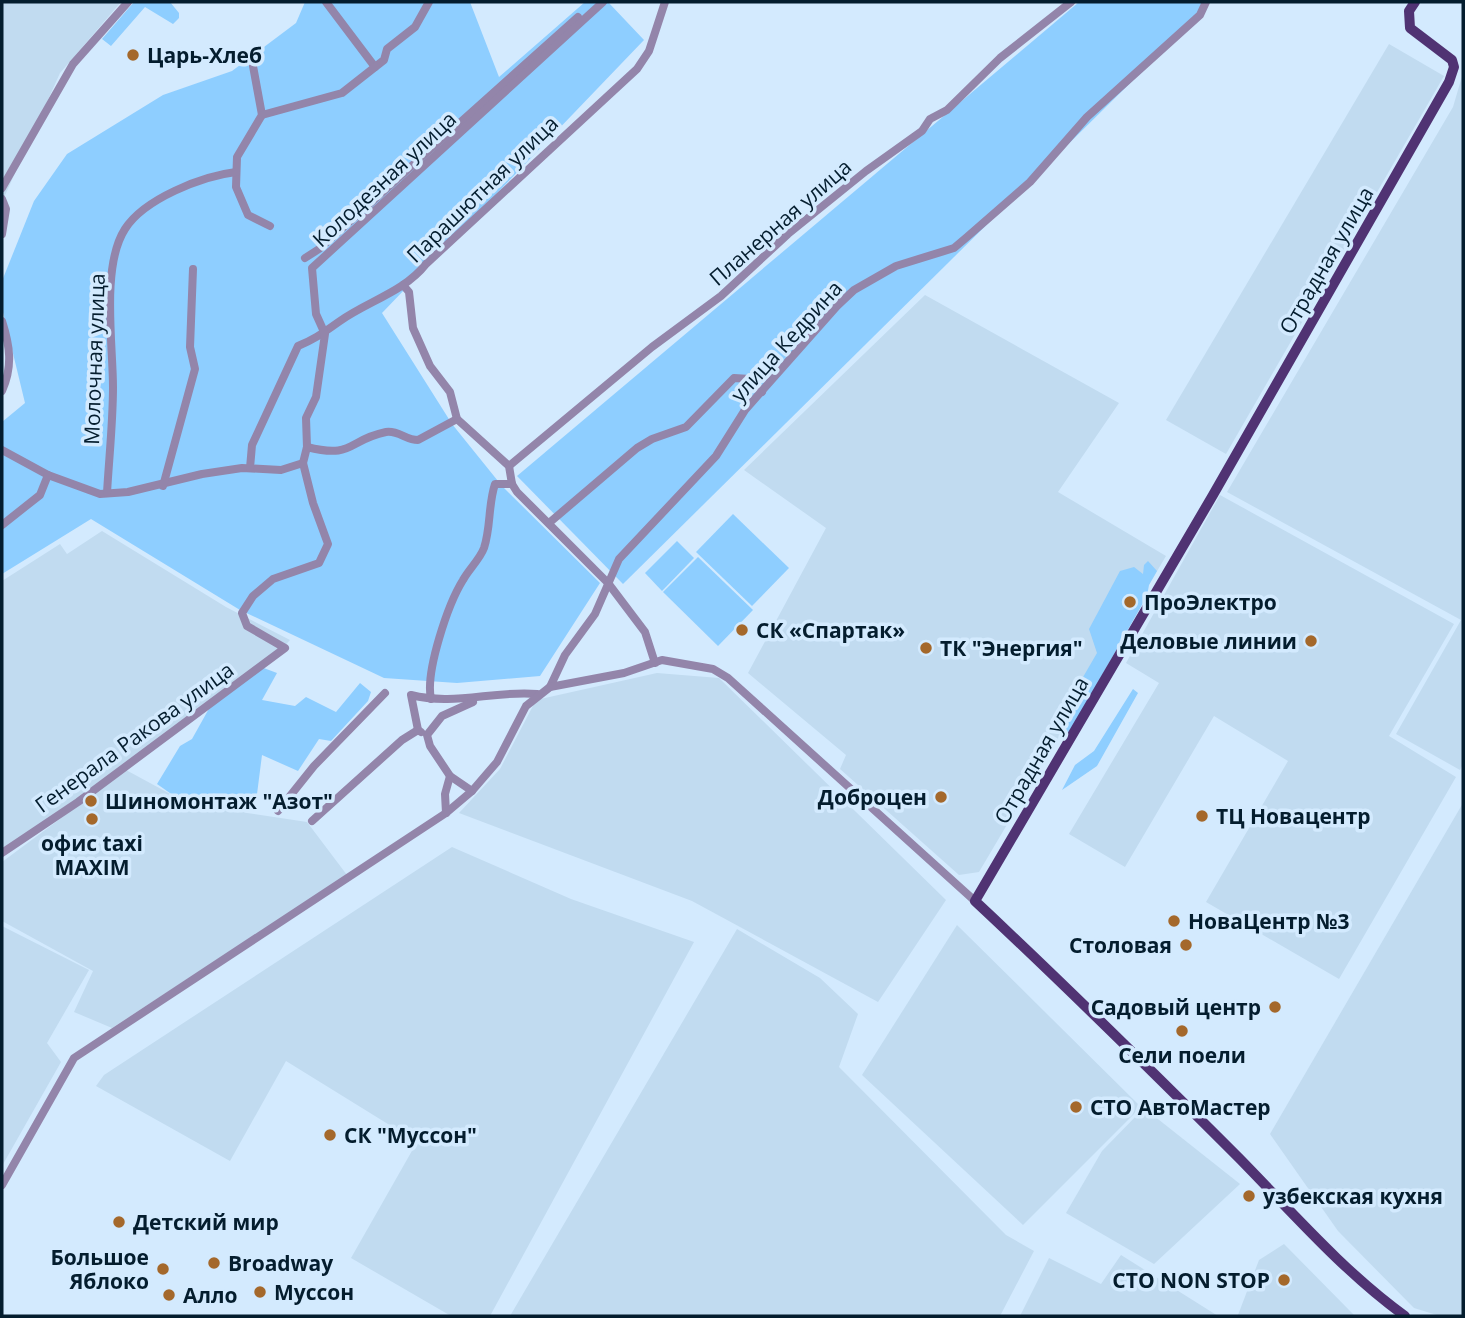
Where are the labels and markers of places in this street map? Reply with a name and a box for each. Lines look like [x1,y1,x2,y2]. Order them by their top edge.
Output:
place label: Царь-Хлеб [147,41,262,69]
marker: Царь-Хлеб [125,47,141,63]
place label: ПроЭлектро [1144,588,1277,616]
marker: ПроЭлектро [1122,594,1138,610]
place label: СК «Спартак» [756,616,905,644]
marker: СК «Спартак» [734,622,750,638]
place label: Деловые линии [1120,627,1297,655]
marker: Деловые линии [1303,633,1319,649]
place label: ТК "Энергия" [940,634,1083,662]
marker: ТК "Энергия" [918,640,934,656]
place label: Доброцен [818,783,927,811]
place label: Шиномонтаж "Азот" [105,787,333,815]
marker: Доброцен [933,789,949,805]
marker: Шиномонтаж "Азот" [83,793,99,809]
place label: ТЦ Новацентр [1216,802,1371,830]
marker: ТЦ Новацентр [1194,808,1210,824]
marker: офис taxi MAXIM [84,811,100,827]
place label: офис taxi MAXIM [41,829,143,881]
place label: НоваЦентр №3 [1188,907,1350,935]
marker: НоваЦентр №3 [1166,913,1182,929]
place label: Столовая [1069,931,1172,959]
marker: Столовая [1178,937,1194,953]
place label: Садовый центр [1091,993,1261,1021]
marker: Садовый центр [1267,999,1283,1015]
marker: Сели поели [1174,1023,1190,1039]
place label: Сели поели [1118,1041,1246,1069]
place label: СТО АвтоМастер [1090,1093,1271,1121]
marker: СТО АвтоМастер [1068,1099,1084,1115]
place label: СК "Муссон" [344,1121,477,1149]
marker: СК "Муссон" [322,1127,338,1143]
place label: узбекская кухня [1263,1182,1443,1210]
marker: узбекская кухня [1241,1188,1257,1204]
place label: Детский мир [133,1208,279,1236]
marker: Детский мир [111,1214,127,1230]
place label: Большое Яблоко [50,1243,149,1295]
place label: Broadway [228,1249,333,1277]
marker: Broadway [206,1255,222,1271]
marker: Большое Яблоко [155,1261,171,1277]
place label: СТО NON STOP [1112,1266,1270,1294]
marker: СТО NON STOP [1276,1272,1292,1288]
place label: Муссон [274,1278,354,1306]
place label: Алло [183,1281,238,1309]
marker: Муссон [252,1284,268,1300]
marker: Алло [161,1287,177,1303]

